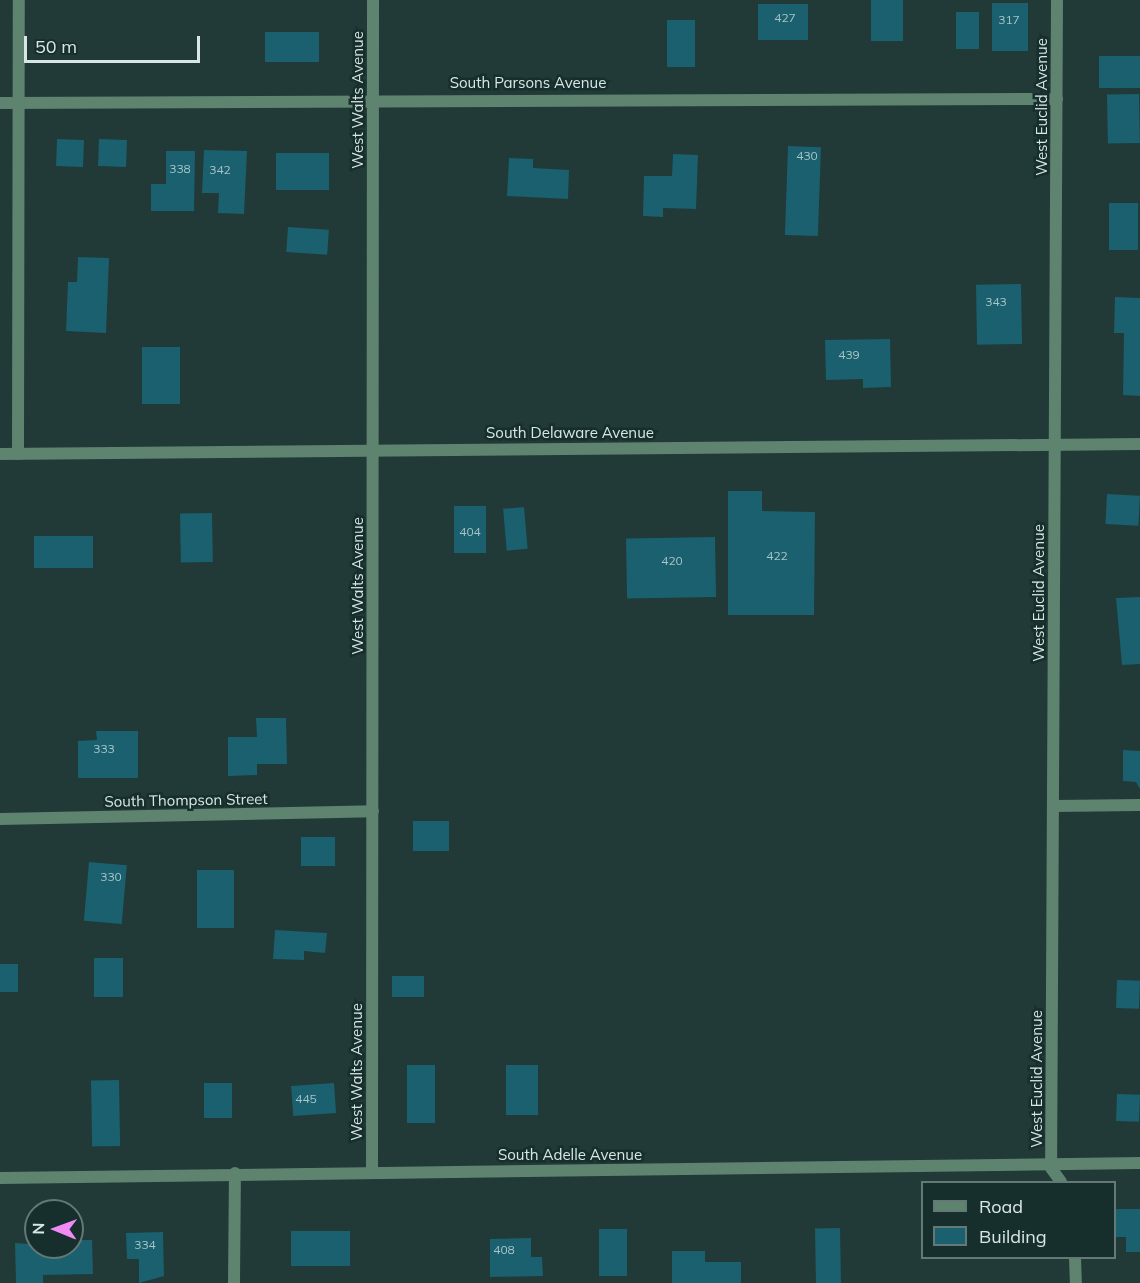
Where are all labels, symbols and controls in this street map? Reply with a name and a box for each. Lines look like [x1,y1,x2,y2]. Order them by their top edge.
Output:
house number: 427 [774,11,796,25]
house number: 317 [998,13,1020,27]
scale bar [27,24,202,62]
street label: West Walts Avenue [349,31,367,169]
text: 50 m [35,35,77,58]
street label: West Euclid Avenue [1033,38,1051,176]
street label: South Parsons Avenue [450,74,606,92]
house number: 430 [796,149,818,163]
house number: 338 [169,162,191,176]
house number: 342 [209,163,231,177]
house number: 343 [985,295,1007,309]
house number: 439 [838,348,860,362]
street label: South Delaware Avenue [486,424,654,442]
street label: West Walts Avenue [349,517,367,655]
street label: West Euclid Avenue [1030,524,1048,662]
house number: 404 [459,525,481,539]
house number: 422 [766,549,788,563]
house number: 420 [661,554,683,568]
house number: 333 [93,742,115,756]
street label: South Thompson Street [104,790,268,810]
house number: 330 [100,870,122,884]
street label: West Walts Avenue [348,1003,366,1141]
street label: West Euclid Avenue [1028,1010,1046,1148]
house number: 445 [295,1092,317,1106]
street label: South Adelle Avenue [498,1146,642,1164]
legend [921,1181,1116,1259]
text: Road [979,1195,1023,1218]
north arrow [24,1199,84,1259]
text: N [28,1223,48,1235]
text: Building [979,1225,1047,1248]
house number: 334 [134,1238,156,1252]
house number: 408 [493,1243,515,1257]

